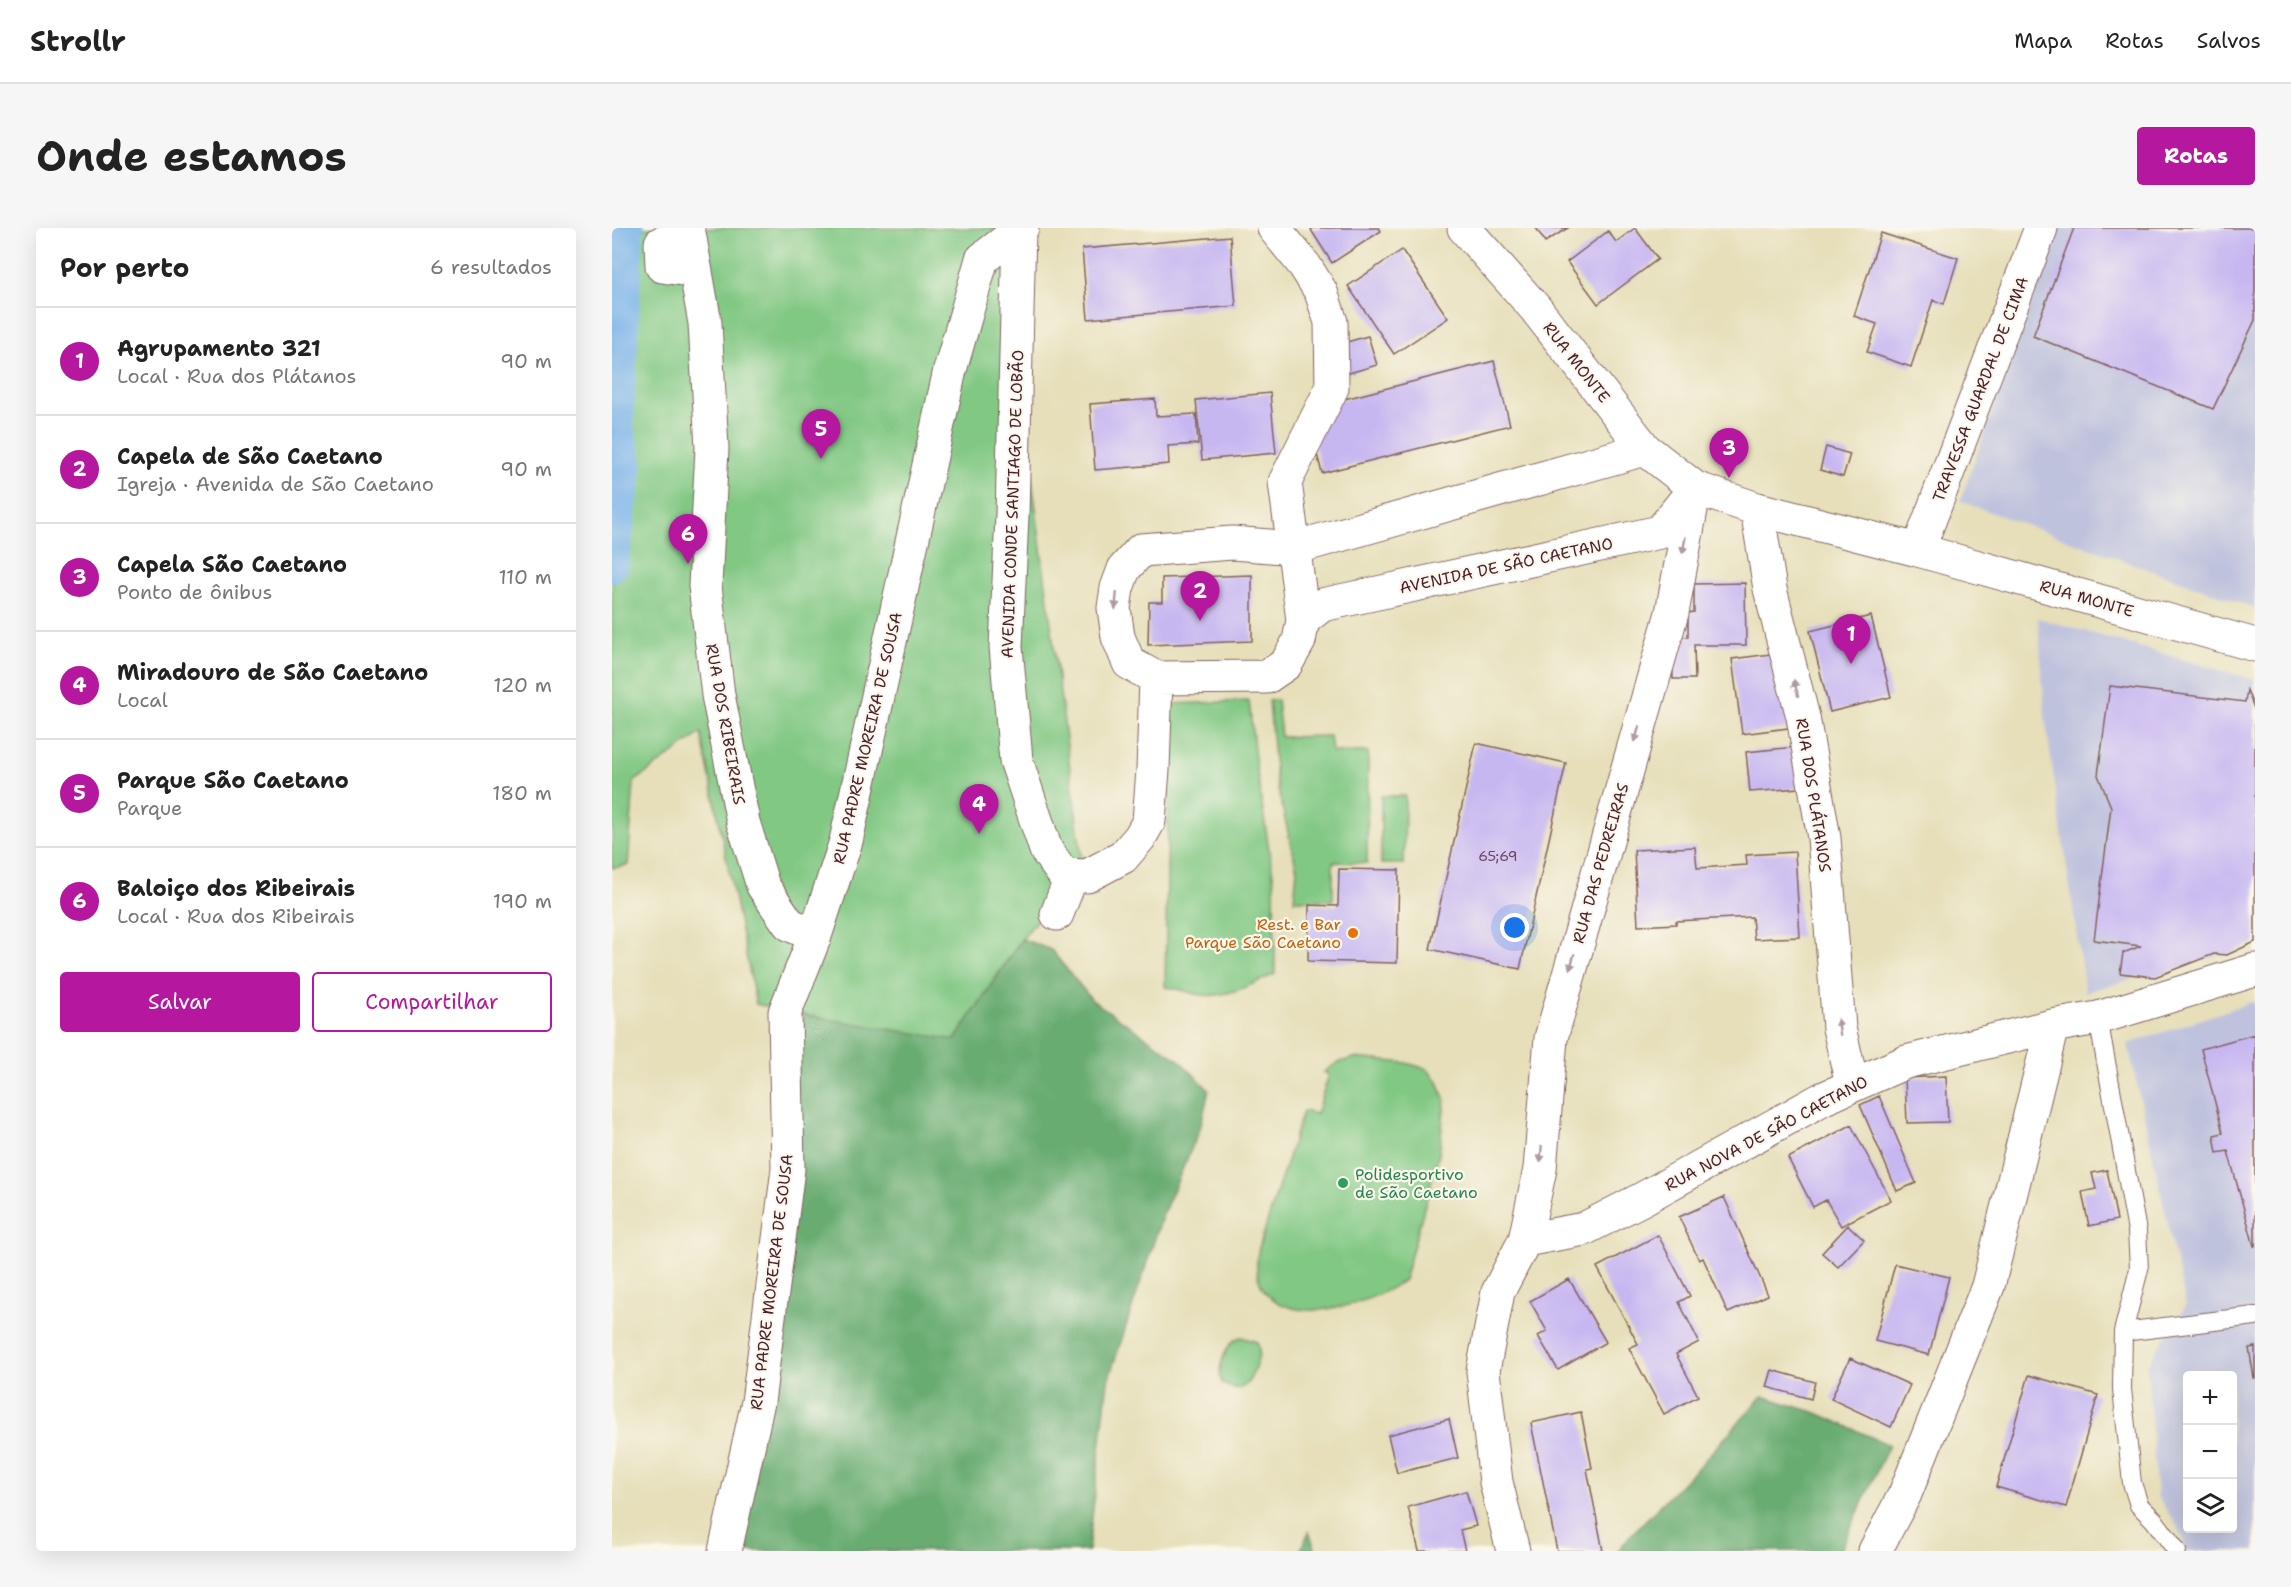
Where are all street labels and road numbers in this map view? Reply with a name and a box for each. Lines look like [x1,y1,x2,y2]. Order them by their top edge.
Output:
street label: TRAVESSA GUARDAL DE CIMA [1928,274,2033,505]
street label: RUA MONTE [1539,318,1615,407]
street label: AVENIDA CONDE SANTIAGO DE LOBÃO [996,349,1028,659]
street label: AVENIDA DE SÃO CAETANO [1397,532,1615,598]
street label: RUA MONTE [2037,575,2136,622]
street label: RUA PADRE MOREIRA DE SOUSA [828,610,907,866]
street label: RUA DOS RIBEIRAIS [701,642,750,806]
street label: RUA DOS PLÁTANOS [1791,717,1836,874]
street label: RUA DAS PEDREIRAS [1568,780,1633,946]
street label: RUA NOVA DE SÃO CAETANO [1661,1070,1871,1196]
street label: RUA PADRE MOREIRA DE SOUSA [745,1153,798,1411]

